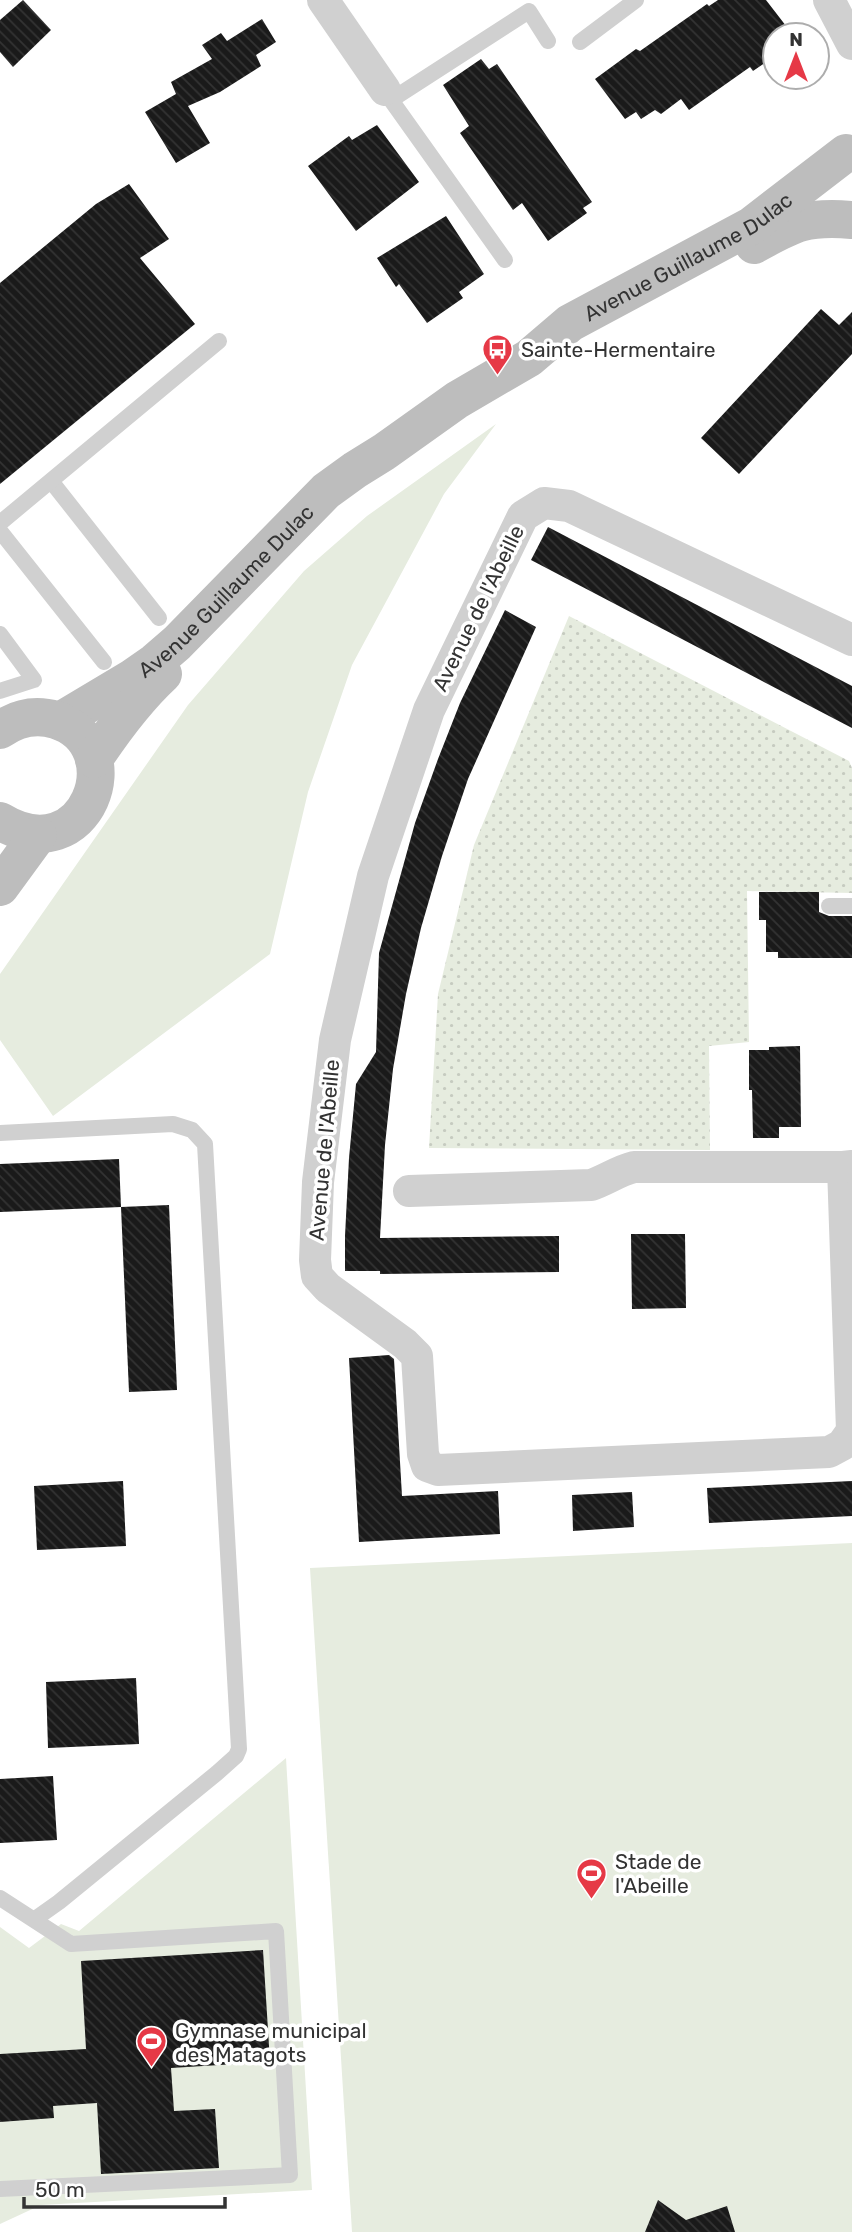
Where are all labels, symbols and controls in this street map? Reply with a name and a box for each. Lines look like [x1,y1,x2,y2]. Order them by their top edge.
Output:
north arrow [761,21,831,91]
text: N [789,28,803,51]
street label: Avenue Guillaume Dulac [579,187,797,326]
bus stop icon: Sainte-Hermentaire [481,332,515,376]
place label: Sainte-Hermentaire [521,337,715,362]
street label: Avenue Guillaume Dulac [133,499,318,683]
street label: Avenue de l'Abeille [427,521,529,695]
street label: Avenue de l'Abeille [304,1058,344,1242]
place label: Stade de l'Abeille [615,1849,702,1898]
sports icon: Stade de l'Abeille [575,1856,609,1900]
place label: Gymnase municipal des Matagots [175,2018,367,2067]
sports icon: Gymnase municipal des Matagots [135,2025,169,2069]
scale bar [24,2166,226,2210]
text: 50 m [35,2177,85,2202]

